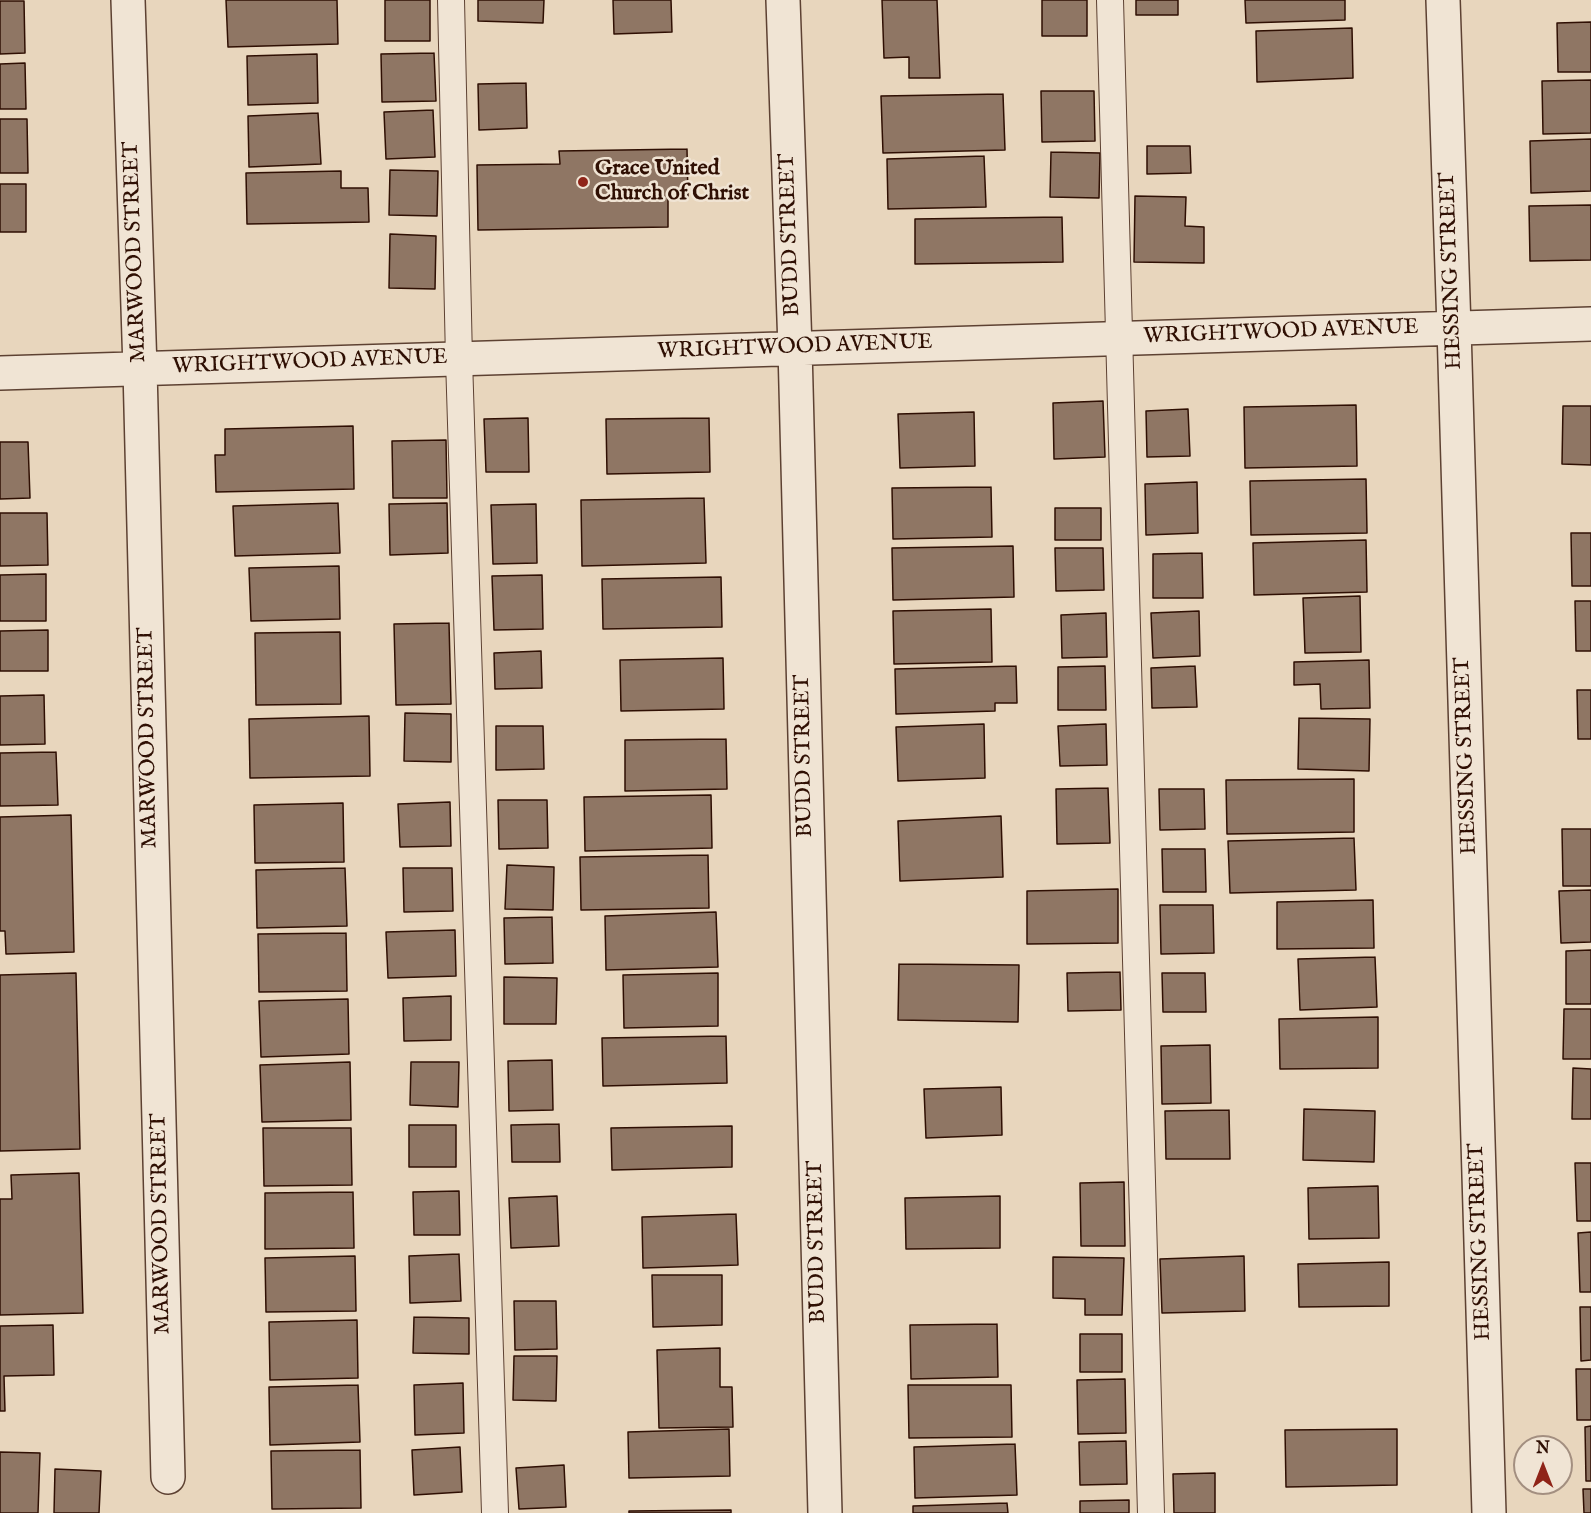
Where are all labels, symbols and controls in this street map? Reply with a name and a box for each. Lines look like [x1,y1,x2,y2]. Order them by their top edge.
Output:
street label: MARWOOD STREET [119,141,153,363]
street label: BUDD STREET [775,153,807,317]
place label: Grace United Church of Christ [595,156,749,208]
street label: HESSING STREET [1435,172,1469,370]
marker: Grace United Church of Christ [576,175,590,189]
street label: WRIGHTWOOD AVENUE [1143,315,1419,351]
street label: WRIGHTWOOD AVENUE [657,330,933,366]
street label: WRIGHTWOOD AVENUE [172,345,448,381]
street label: MARWOOD STREET [134,627,164,849]
street label: HESSING STREET [1450,657,1484,855]
street label: BUDD STREET [790,674,820,838]
street label: MARWOOD STREET [147,1113,177,1335]
street label: HESSING STREET [1464,1143,1498,1341]
street label: BUDD STREET [803,1160,833,1324]
north arrow [1513,1435,1573,1495]
text: N [1536,1439,1550,1459]

